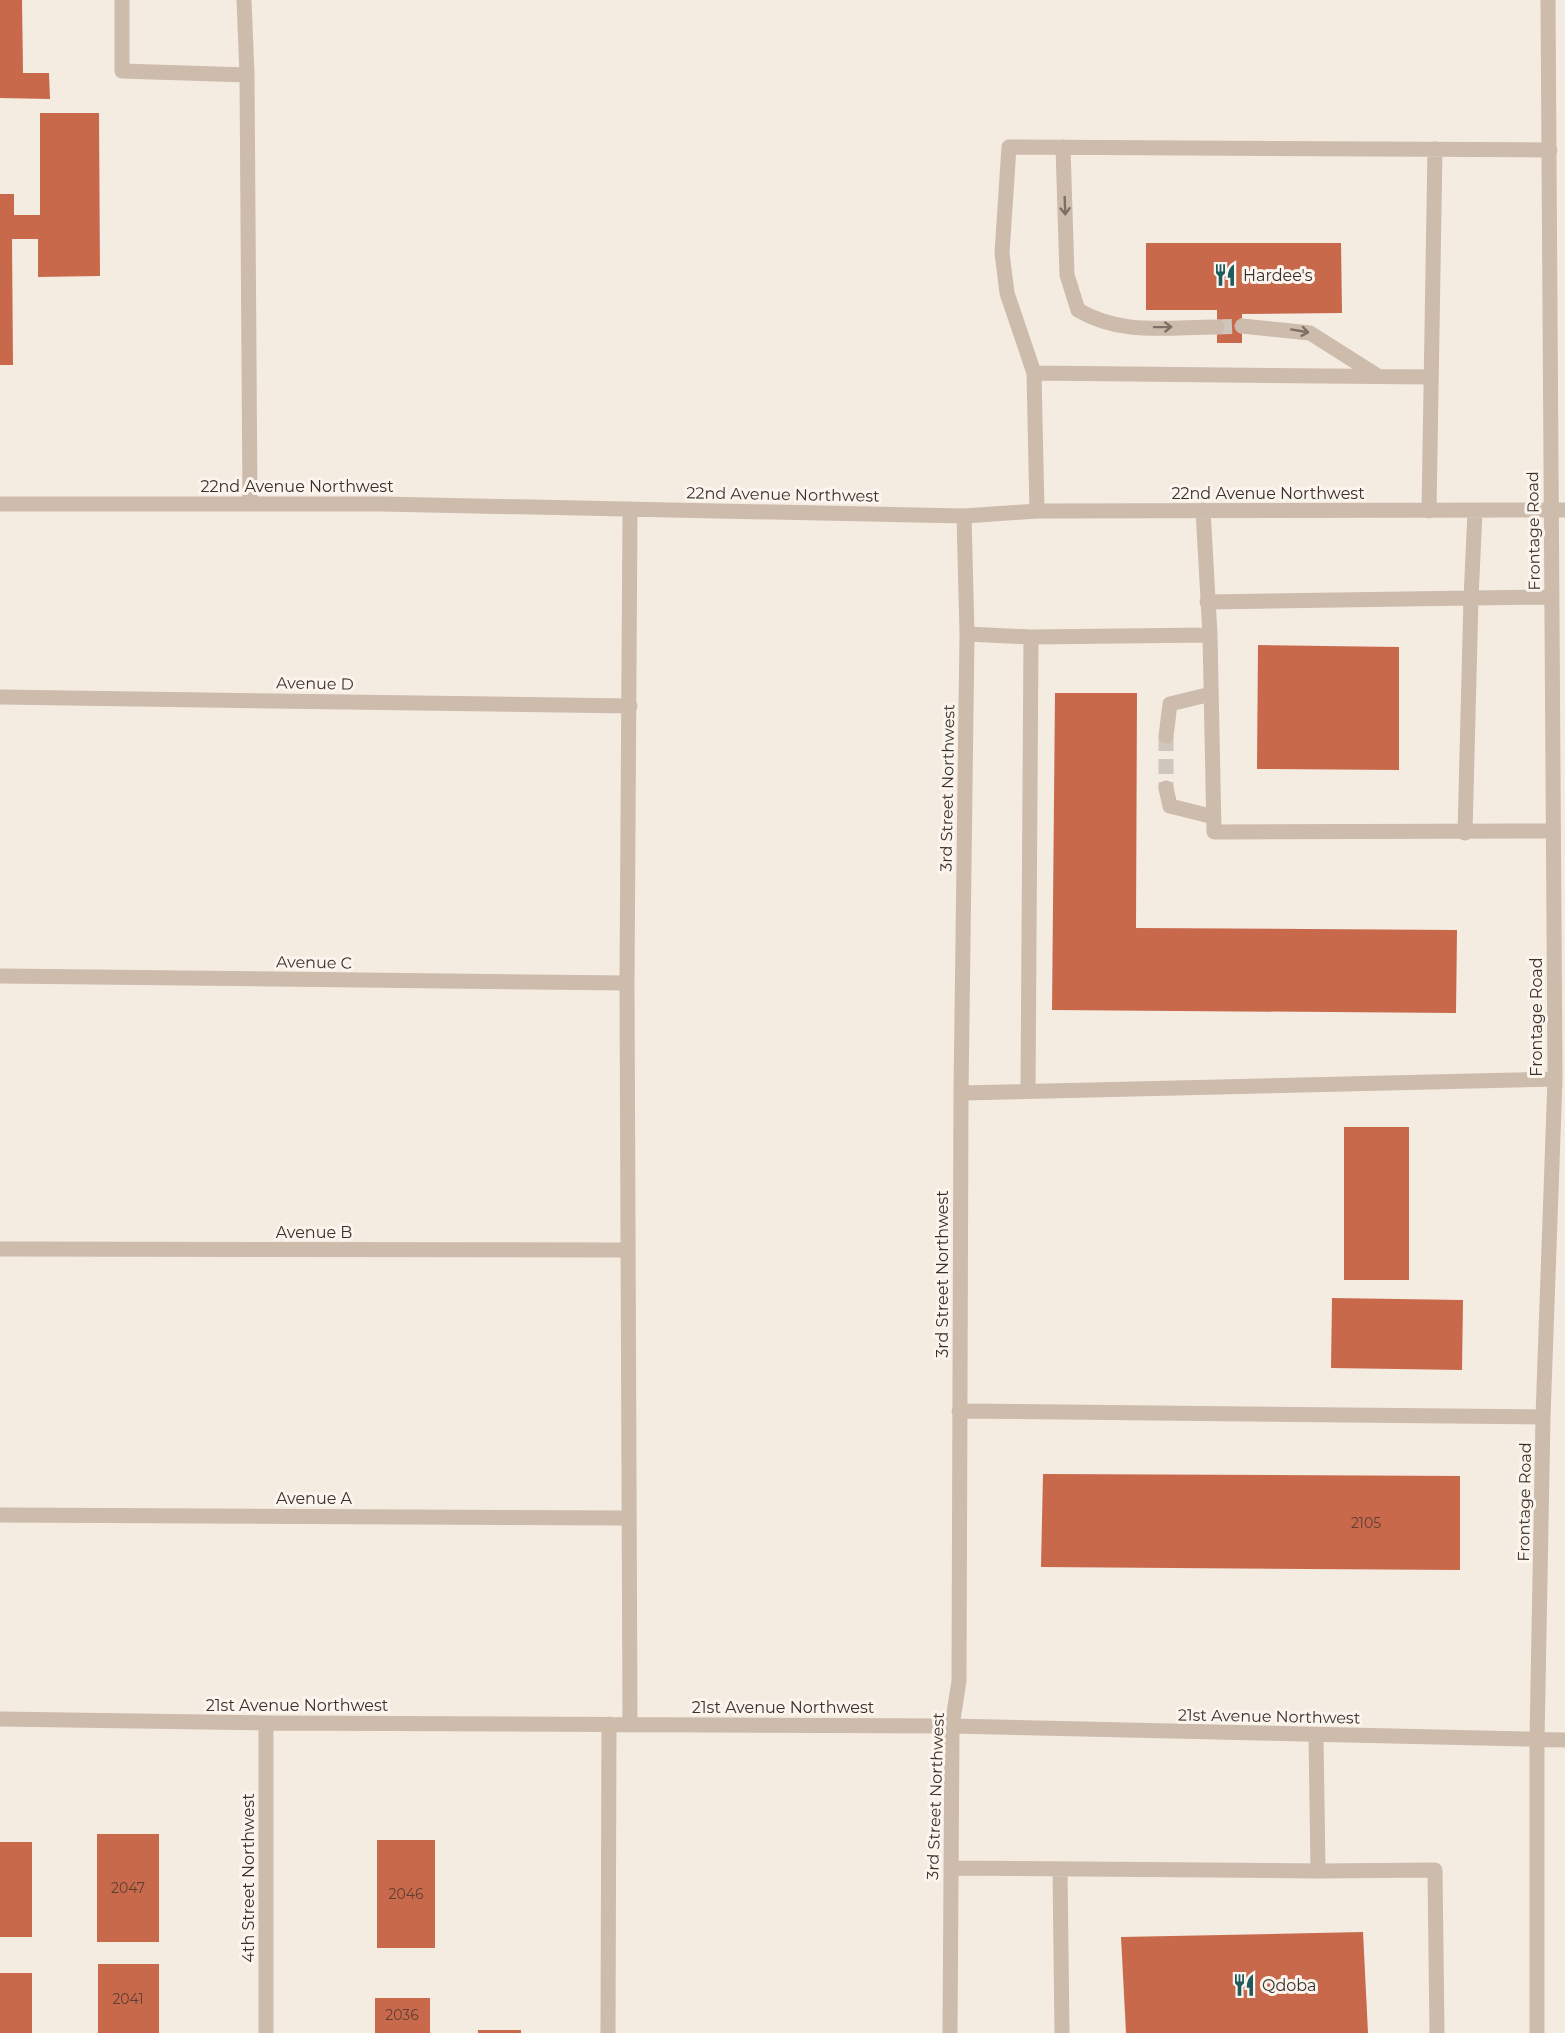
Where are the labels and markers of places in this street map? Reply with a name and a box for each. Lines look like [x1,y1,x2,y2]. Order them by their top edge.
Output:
restaurant icon: Hardee's [1212,262,1238,288]
place label: Hardee's [1243,266,1313,285]
restaurant icon: Qdoba [1231,1972,1257,1998]
place label: Qdoba [1262,1976,1317,1995]

